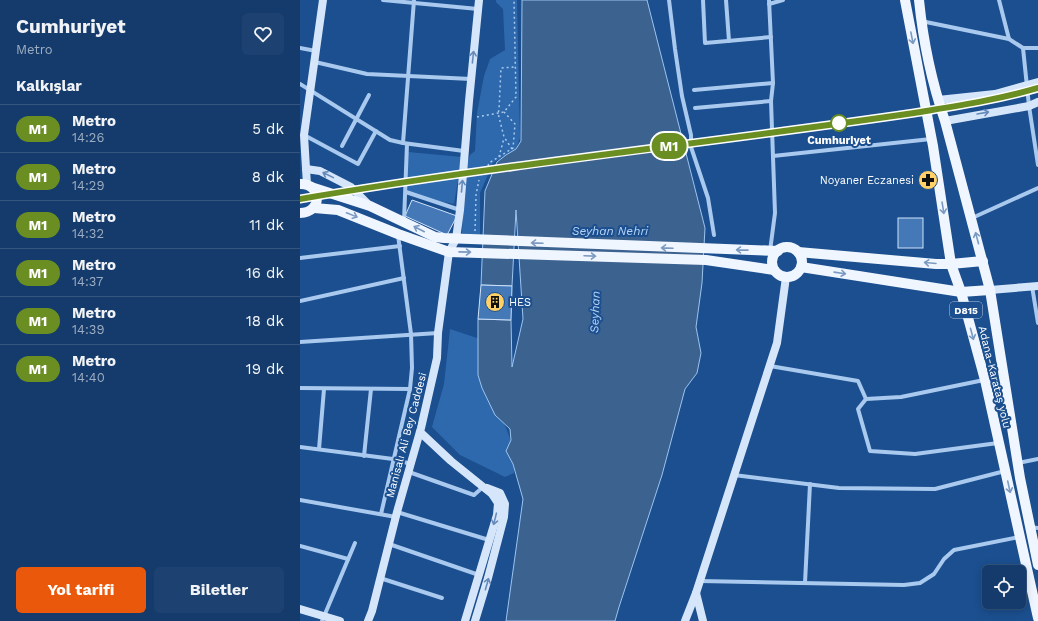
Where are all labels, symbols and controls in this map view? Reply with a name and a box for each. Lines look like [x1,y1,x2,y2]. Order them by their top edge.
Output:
button: heart [242,13,284,55]
text: Cumhuriyet [16,15,126,38]
one-way arrow [908,31,916,44]
text: Metro [16,42,53,57]
one-way arrow [469,51,477,64]
text: Kalkışlar [16,77,82,95]
one-way arrow [976,109,989,117]
text: Metro [72,112,116,130]
marker: Cumhuriyet [830,114,848,132]
text: 5 dk [252,120,284,138]
text: M1 [29,121,47,137]
text: 14:26 [72,130,104,145]
line badge: M1 [651,133,687,159]
place label: Cumhuriyet [807,134,871,147]
text: M1 [660,138,678,154]
text: Metro [72,160,116,178]
text: 8 dk [252,168,284,186]
text: M1 [29,169,47,185]
pharmacy icon: Noyaner Eczanesi [917,169,939,191]
one-way arrow [323,171,335,179]
place label: Noyaner Eczanesi [820,174,914,187]
text: 14:29 [72,178,104,193]
one-way arrow [458,180,465,193]
one-way arrow [939,201,947,214]
text: Metro [72,208,116,226]
one-way arrow [345,212,357,220]
text: 11 dk [249,216,284,234]
text: M1 [29,217,47,233]
water label: Seyhan Nehri [572,224,649,238]
one-way arrow [414,225,426,232]
text: 14:32 [72,226,104,241]
one-way arrow [973,231,980,244]
one-way arrow [531,239,544,246]
one-way arrow [661,244,674,252]
one-way arrow [736,246,749,254]
one-way arrow [458,249,471,256]
one-way arrow [583,253,596,260]
text: Metro [72,256,116,274]
one-way arrow [924,259,937,267]
text: 16 dk [246,264,284,282]
text: M1 [29,265,47,281]
one-way arrow [833,269,846,277]
text: 14:37 [72,274,103,289]
building icon: HES [484,291,506,313]
water label: Seyhan [587,291,603,333]
place label: HES [509,296,531,309]
road number: D815 [950,302,982,318]
text: Metro [72,304,116,322]
text: 18 dk [246,312,284,330]
text: M1 [29,313,47,329]
text: 14:39 [72,322,104,337]
street label: Adana-Karataş yolu [976,325,1014,430]
one-way arrow [969,327,976,340]
text: Metro [72,352,116,370]
text: 19 dk [246,360,284,378]
text: M1 [29,361,47,377]
text: 14:40 [72,370,105,385]
street label: Manisalı Ali Bey Caddesi [383,371,430,499]
one-way arrow [1006,481,1014,494]
one-way arrow [491,512,499,525]
map controls [982,565,1026,609]
button: locate [982,565,1026,609]
button: Yol tarifi [16,567,146,613]
button: Biletler [154,567,284,613]
one-way arrow [484,577,491,590]

